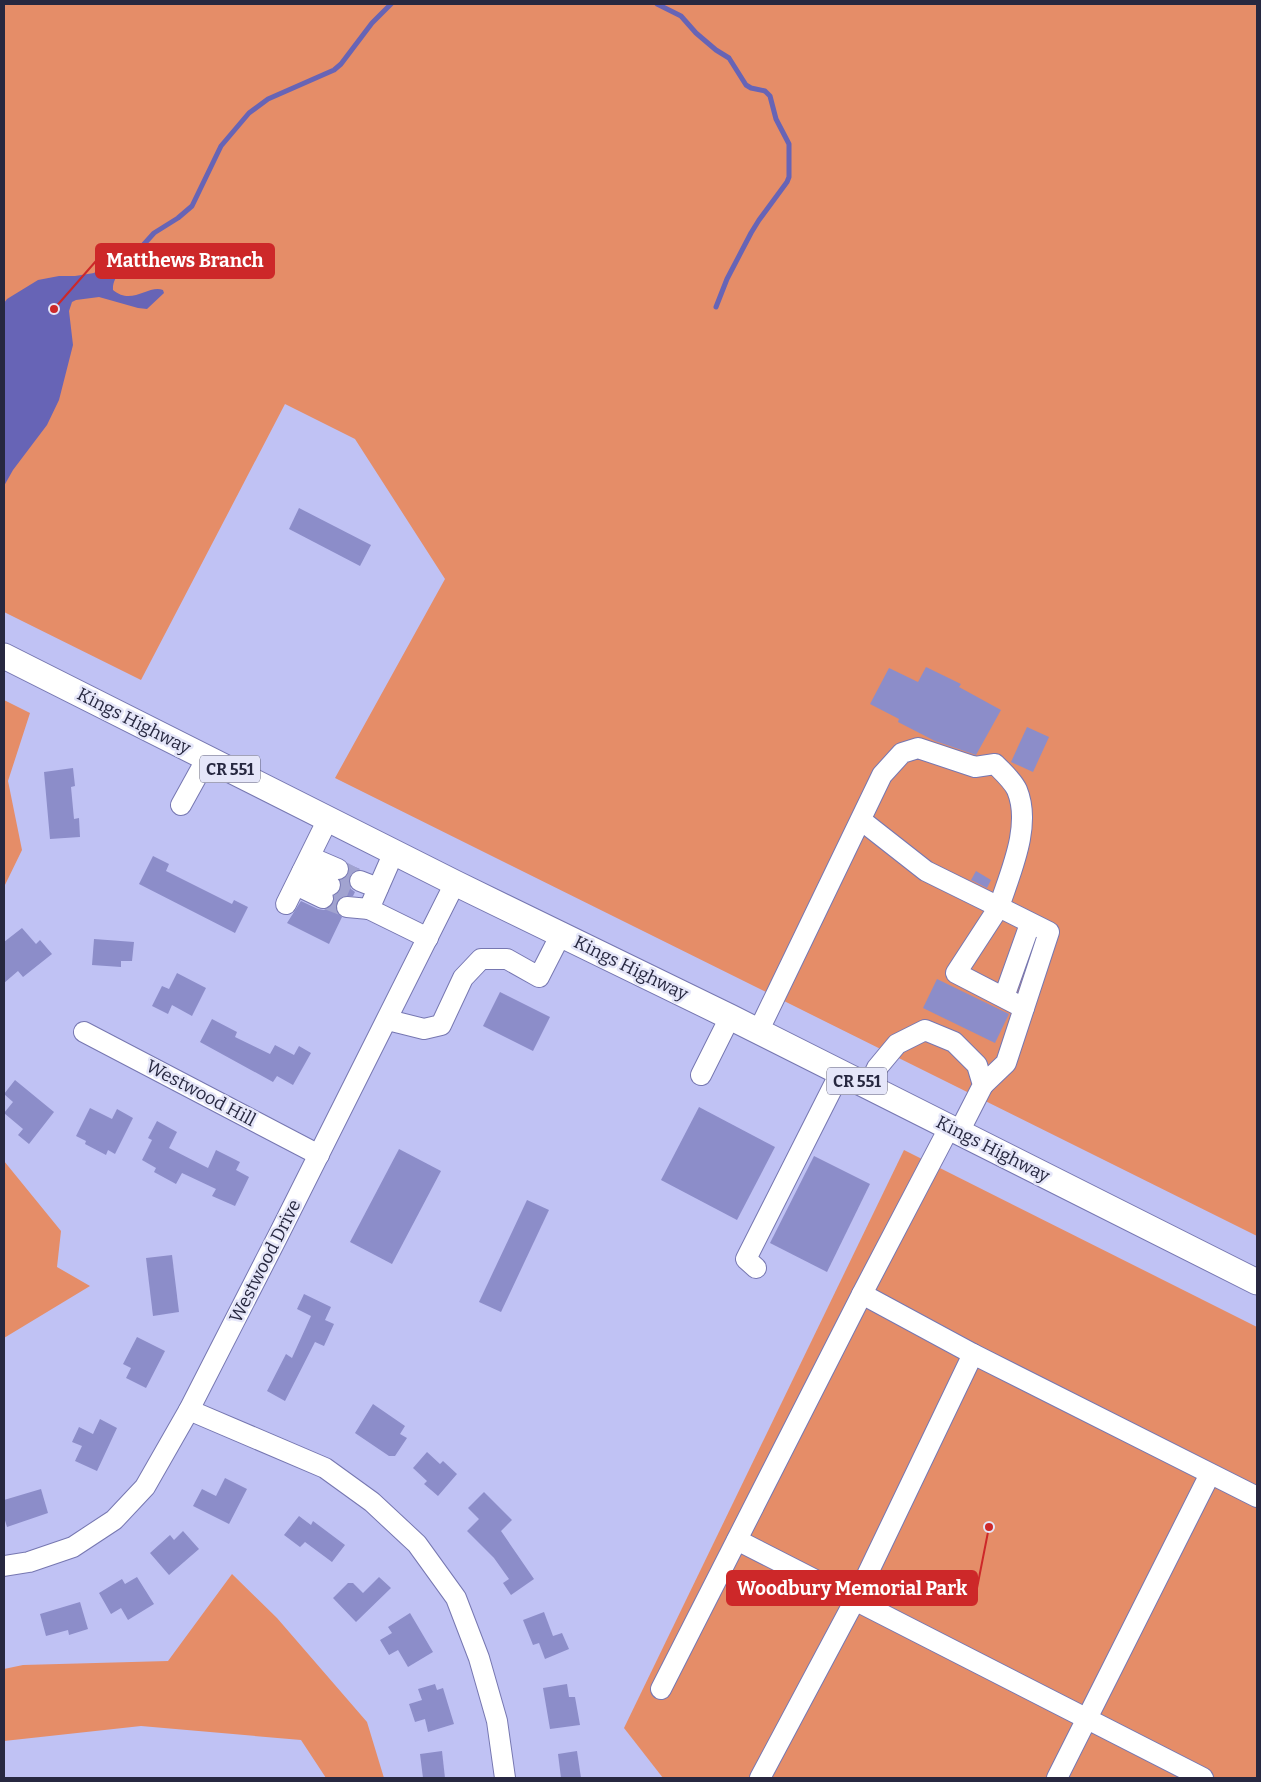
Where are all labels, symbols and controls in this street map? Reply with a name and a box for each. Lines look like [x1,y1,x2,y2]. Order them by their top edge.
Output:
callout: Matthews Branch [96,244,274,278]
text: Matthews Branch [106,249,264,272]
street label: Kings Highway [74,683,195,759]
road number: CR 551 [200,756,260,782]
street label: Kings Highway [570,931,692,1005]
street label: Westwood Hill [142,1055,260,1131]
road number: CR 551 [827,1068,887,1094]
street label: Kings Highway [933,1111,1054,1187]
street label: Westwood Drive [224,1196,306,1326]
callout: Woodbury Memorial Park [727,1571,977,1605]
text: Woodbury Memorial Park [737,1577,968,1600]

